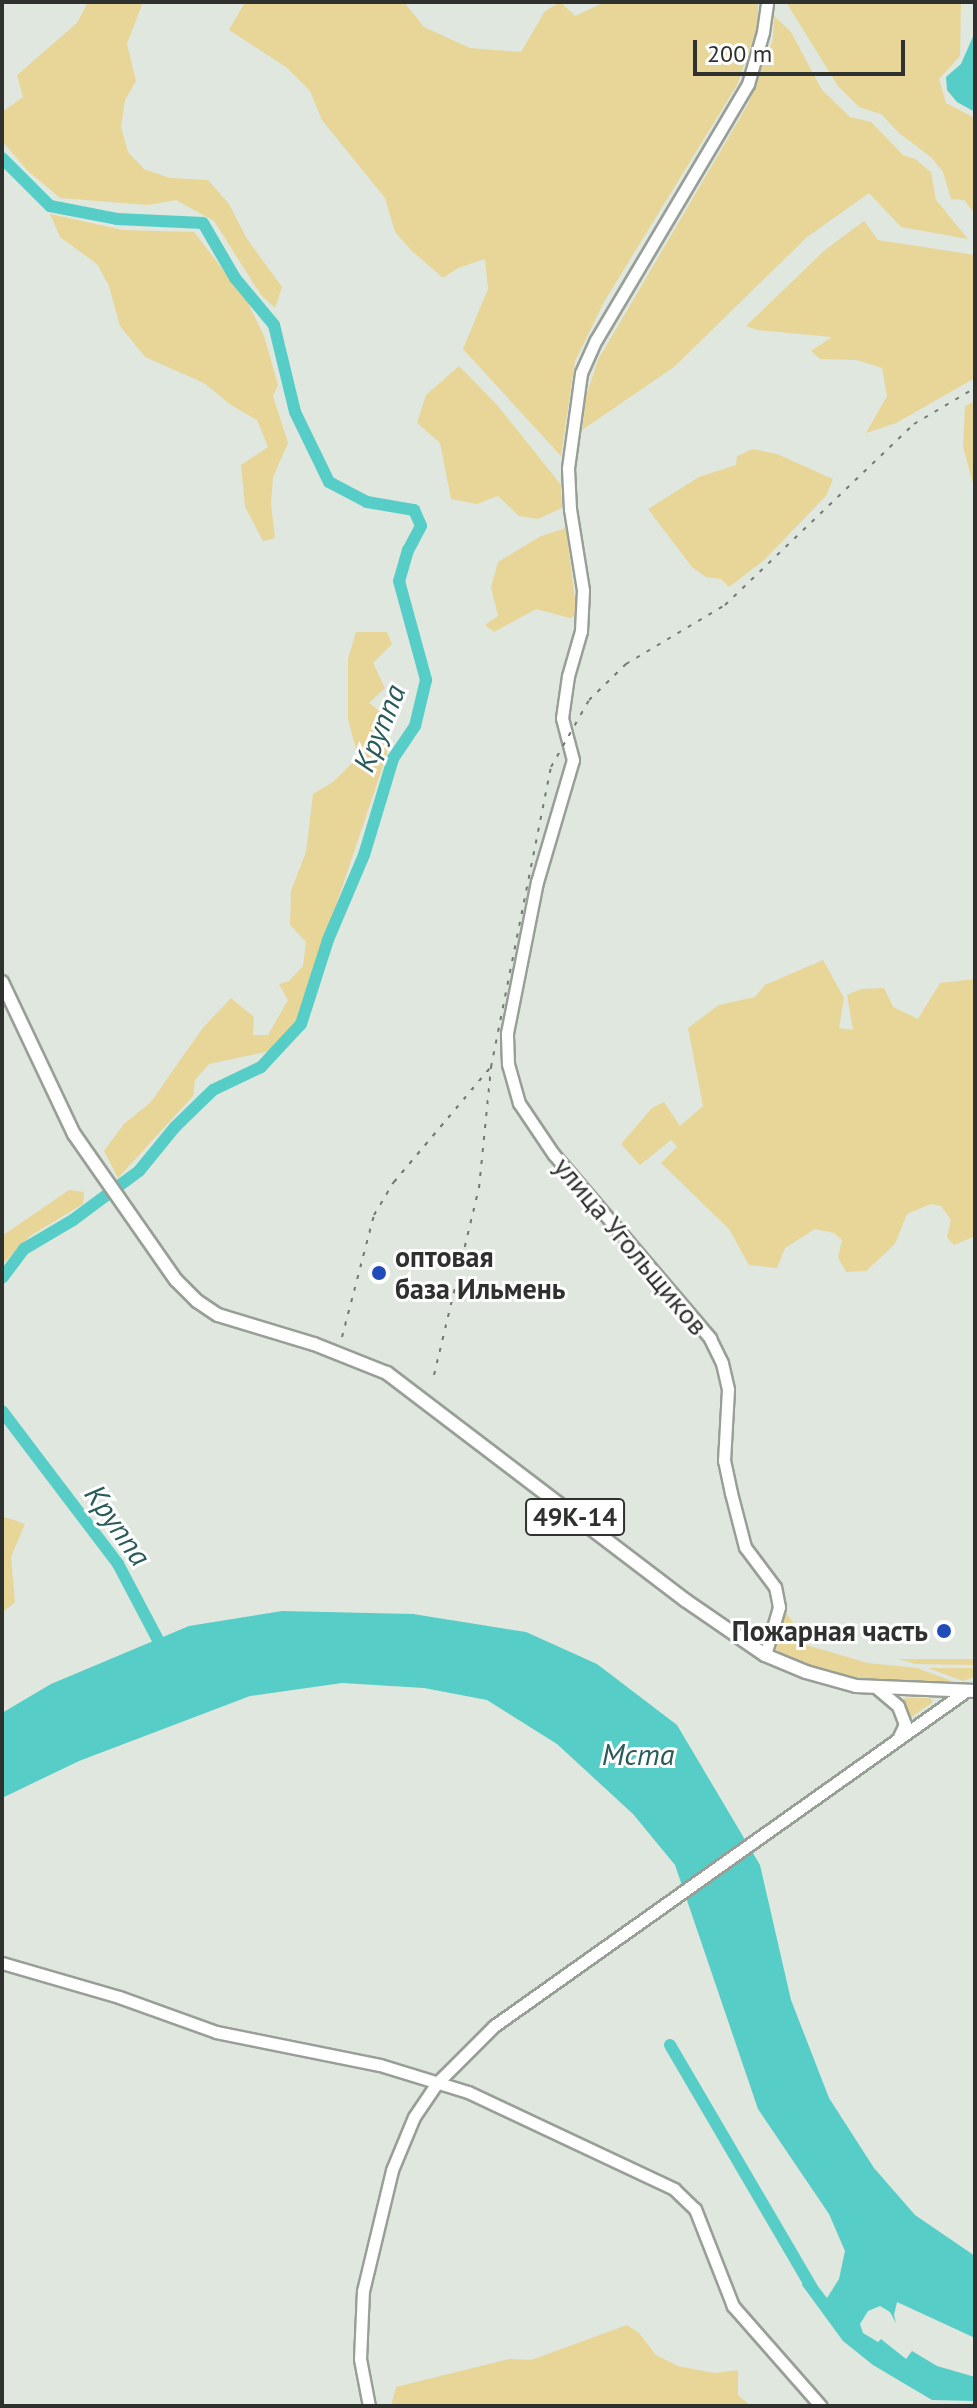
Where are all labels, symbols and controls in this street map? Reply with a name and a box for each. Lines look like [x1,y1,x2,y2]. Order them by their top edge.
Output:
scale bar [697,24,909,74]
text: 200 m [707,38,772,69]
water label: Круппа [345,679,413,777]
street label: улица Угольщиков [546,1150,716,1342]
place label: оптовая база Ильмень [395,1240,565,1306]
marker: оптовая база Ильмень [370,1264,388,1282]
water label: Круппа [77,1478,159,1572]
road number: 49К-14 [525,1495,625,1539]
place label: Пожарная часть [731,1614,928,1648]
marker: Пожарная часть [935,1622,953,1640]
water label: Мста [602,1736,674,1772]

